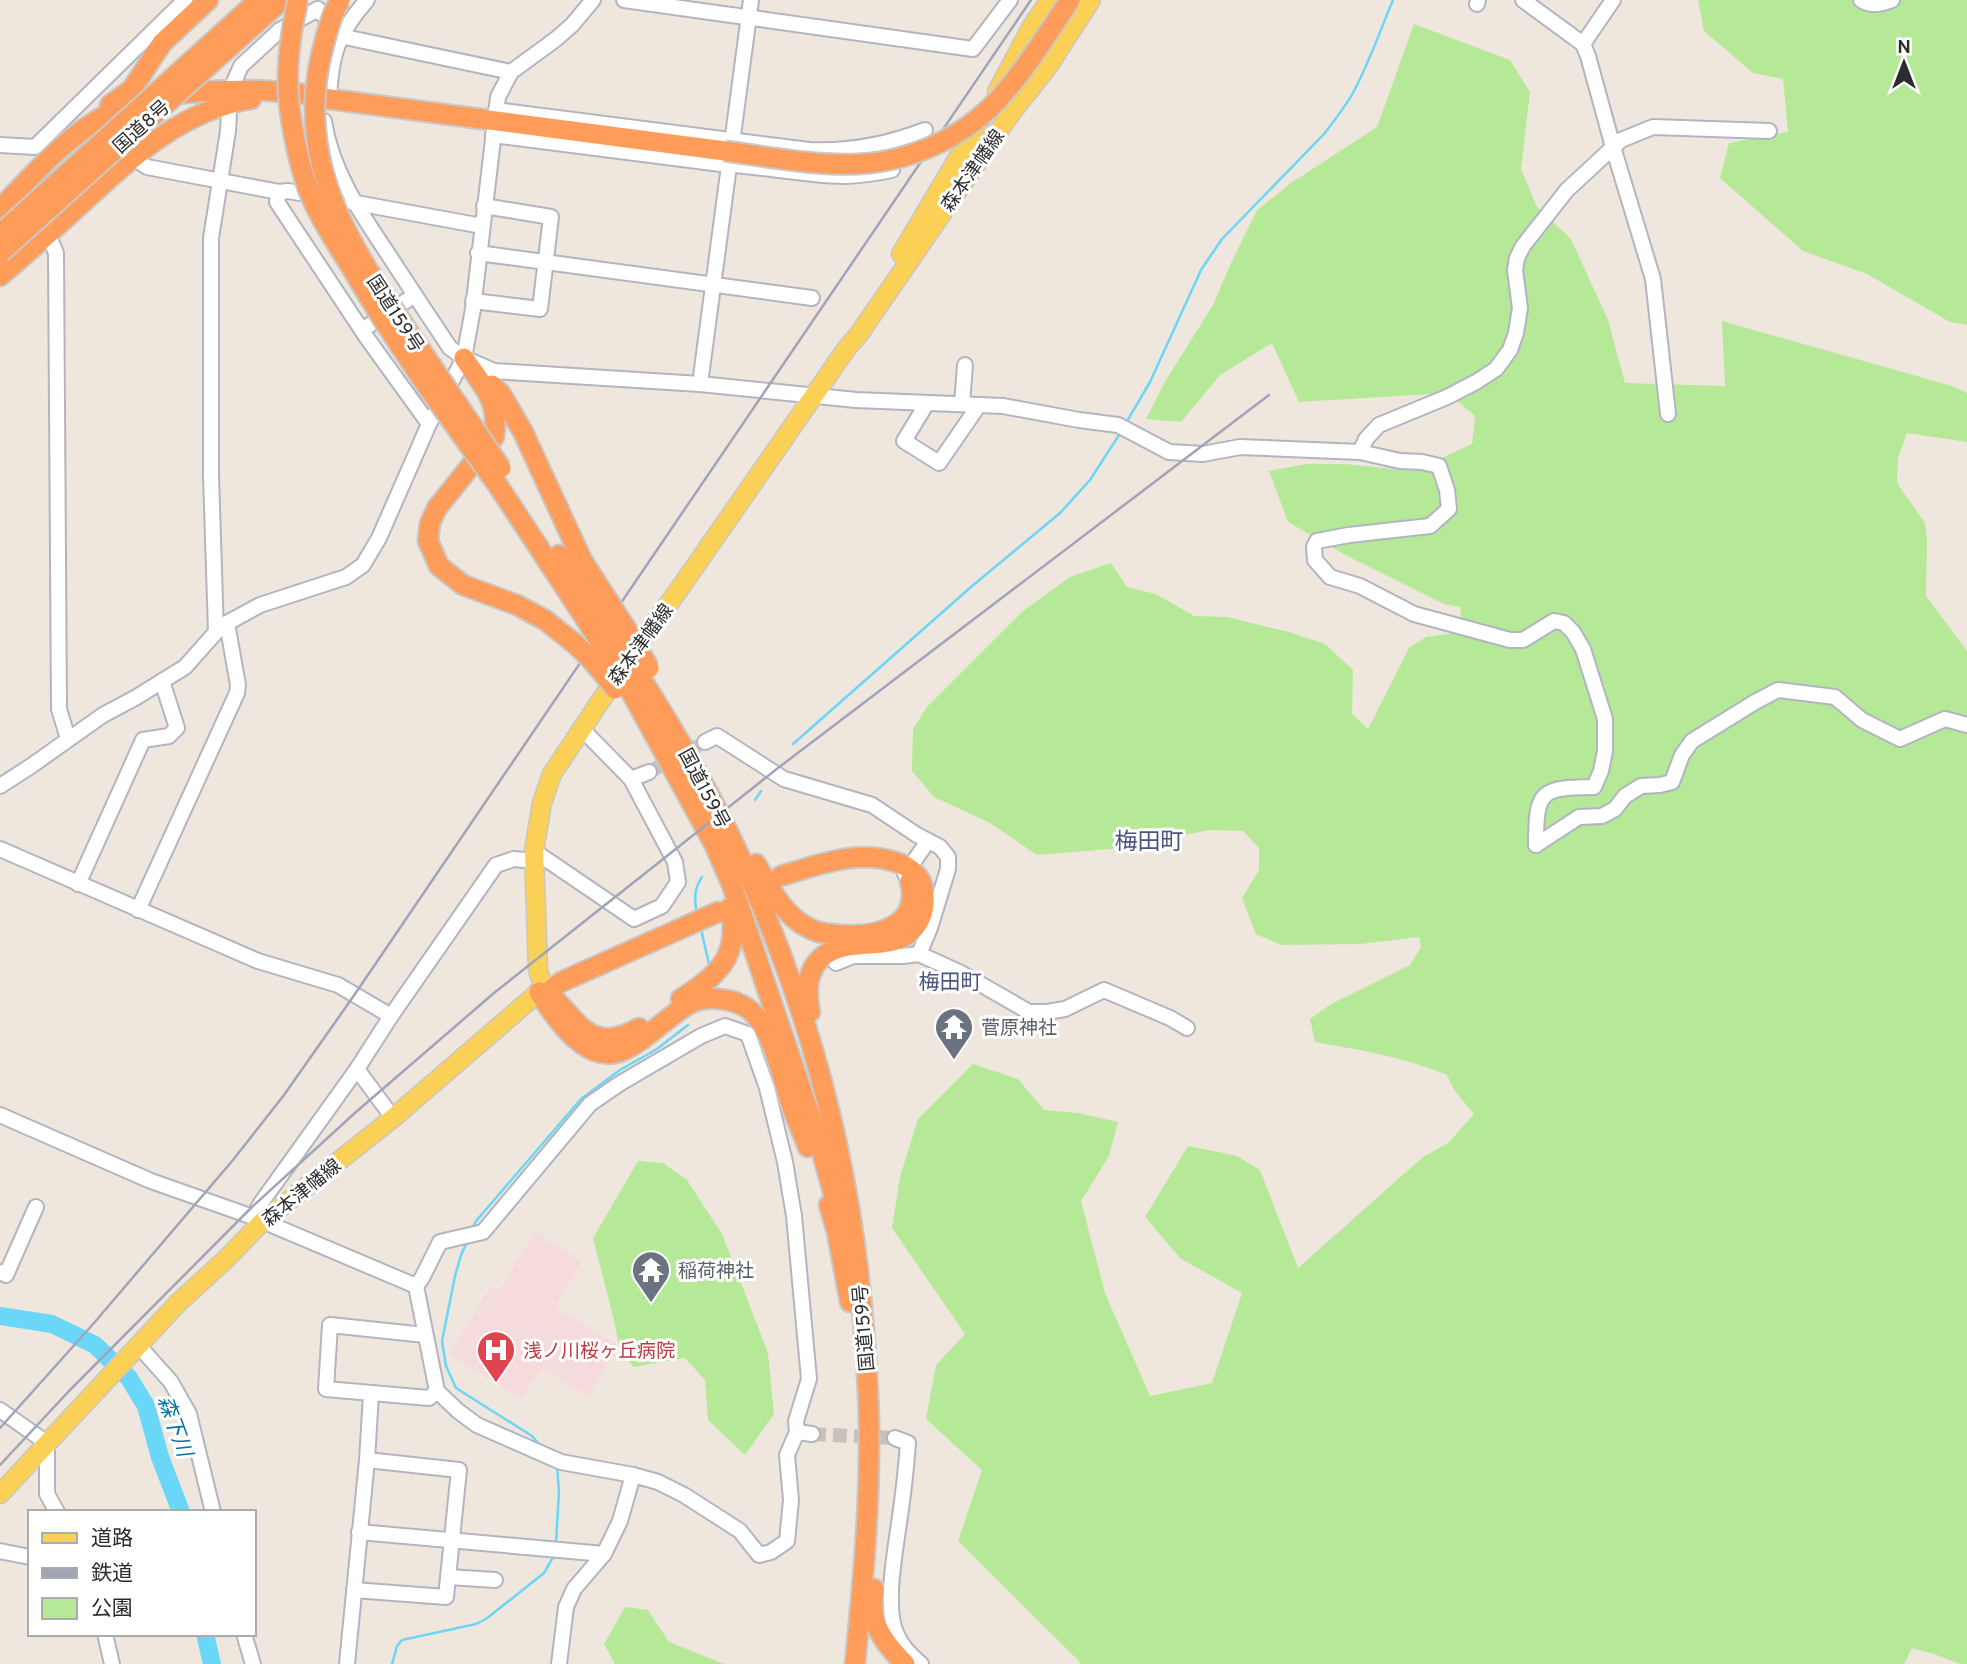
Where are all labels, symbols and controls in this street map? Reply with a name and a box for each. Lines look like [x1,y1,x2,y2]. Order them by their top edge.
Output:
north arrow [1869,28,1939,98]
text: N [1897,36,1911,60]
street label: 国道8号 [109,96,176,159]
street label: 森本津幡線 [937,125,1011,217]
street label: 国道159号 [361,271,428,357]
street label: 森本津幡線 [604,600,679,691]
street label: 国道159号 [672,745,734,833]
district label: 梅田町 [1115,829,1184,858]
district label: 梅田町 [919,970,982,997]
temple icon: 菅原神社 [933,1006,975,1061]
place label: 菅原神社 [981,1017,1057,1041]
street label: 森本津幡線 [258,1154,347,1233]
temple icon: 稲荷神社 [630,1249,672,1304]
place label: 稲荷神社 [678,1260,754,1284]
street label: 国道159号 [849,1283,881,1372]
hospital icon: 浅ノ川桜ヶ丘病院 [475,1329,517,1384]
place label: 浅ノ川桜ヶ丘病院 [523,1340,675,1364]
water label: 森下川 [150,1392,198,1463]
legend [28,1510,256,1636]
text: 道路 [91,1526,133,1553]
text: 鉄道 [91,1561,133,1588]
text: 公園 [91,1596,133,1623]

